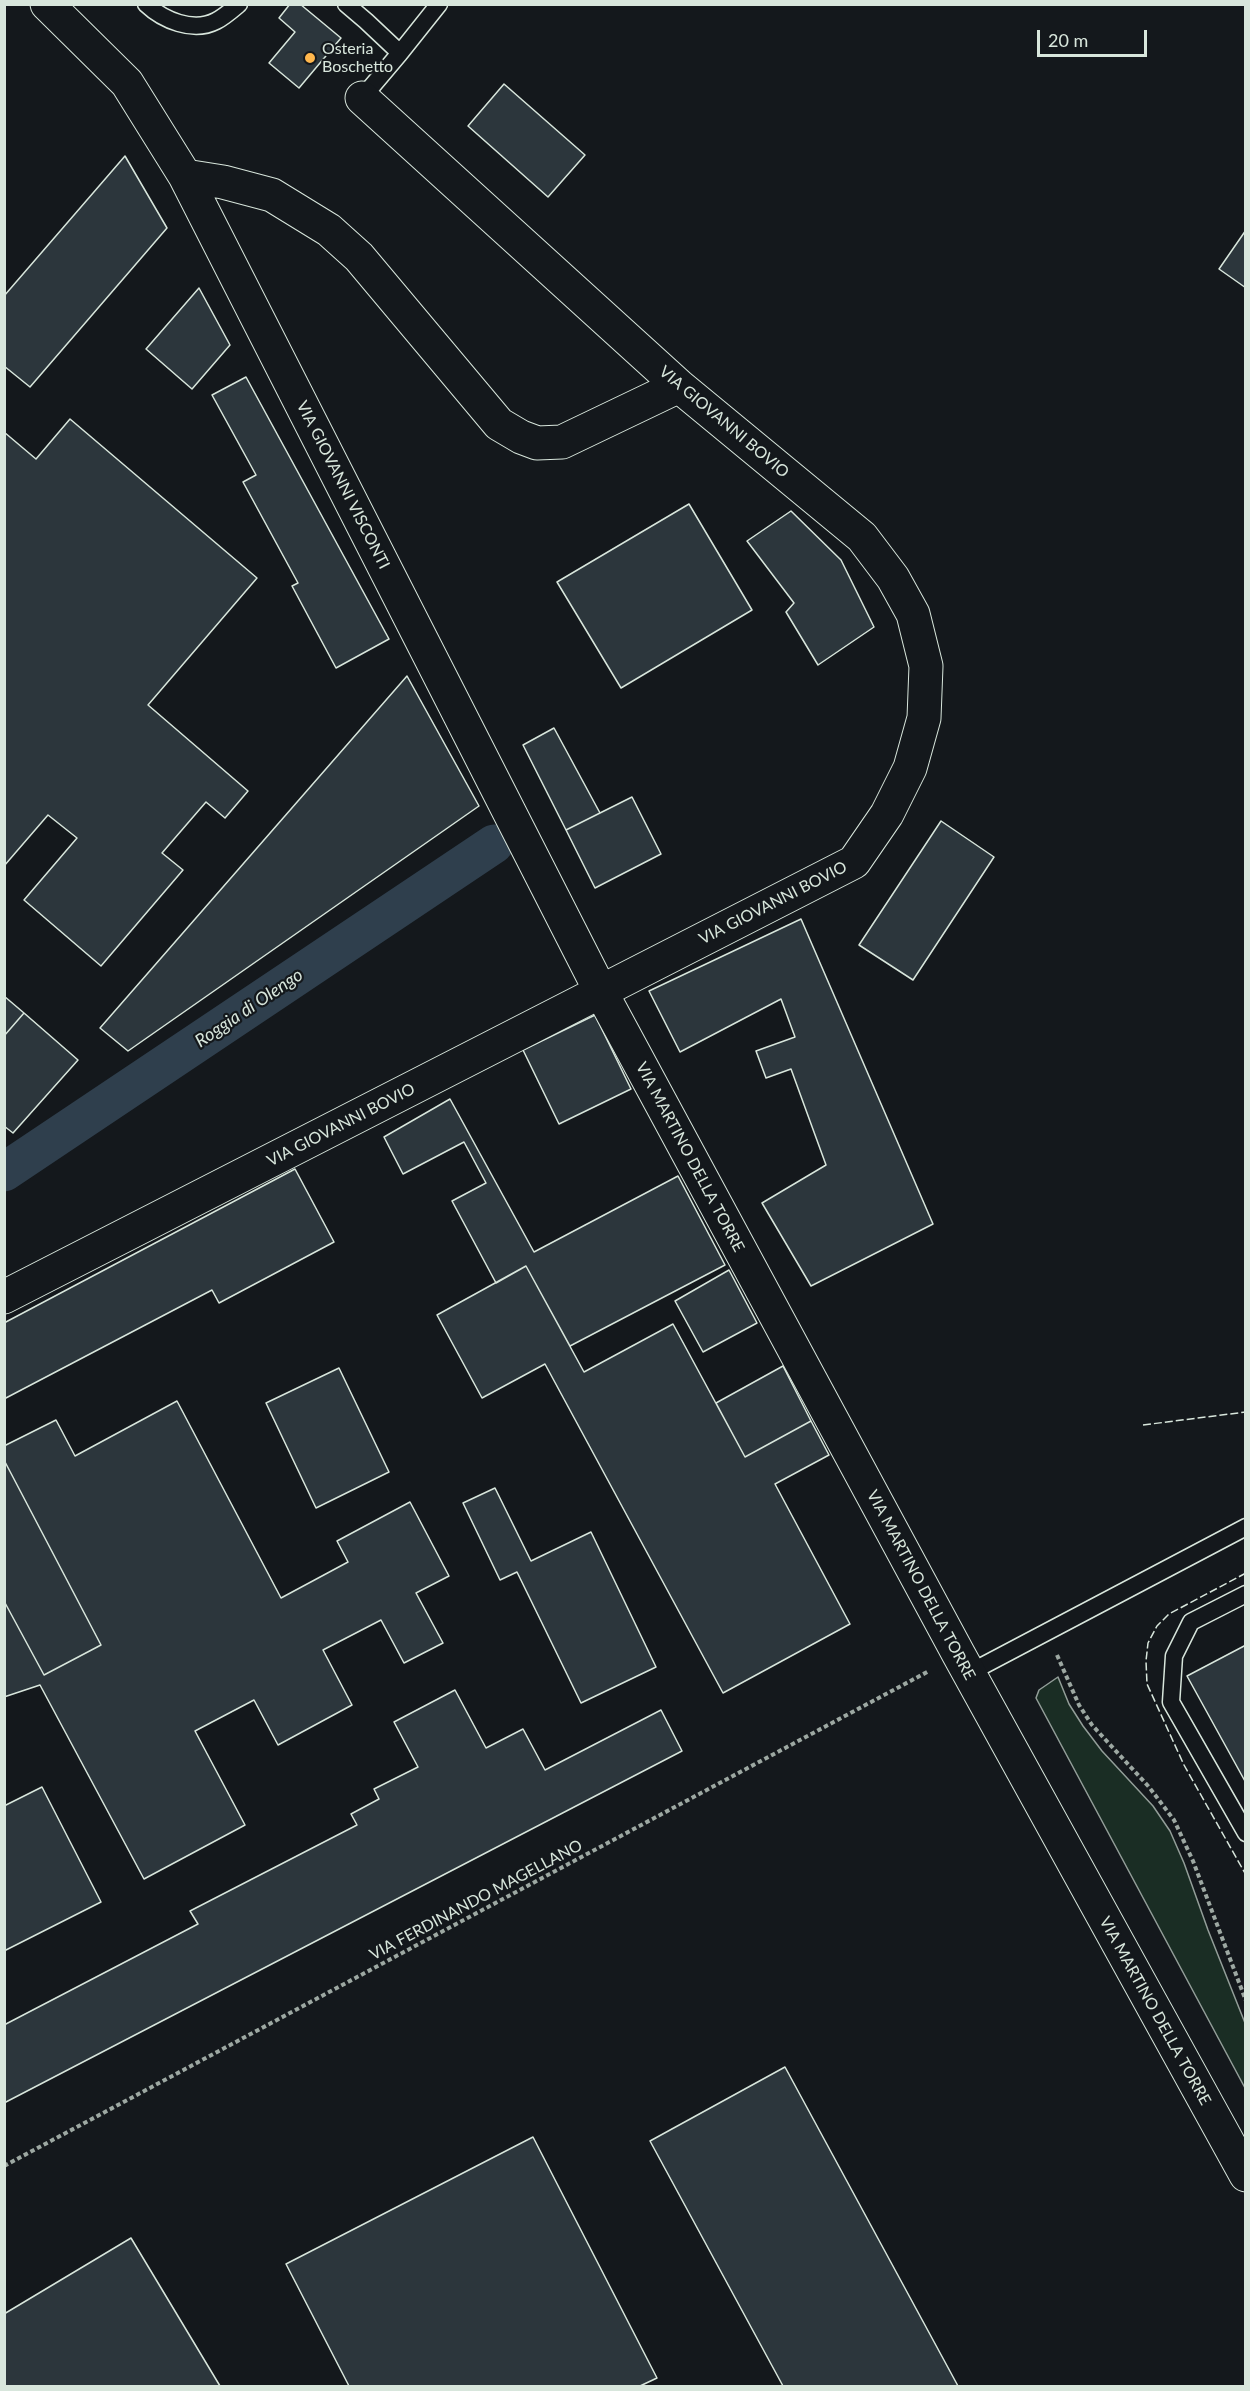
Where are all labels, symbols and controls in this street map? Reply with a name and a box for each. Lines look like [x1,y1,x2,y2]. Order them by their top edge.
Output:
scale bar [1040,18,1150,56]
text: 20 m [1048,29,1088,51]
place label: Osteria Boschetto [322,39,393,77]
marker: Osteria Boschetto [303,51,317,65]
street label: VIA GIOVANNI BOVIO [655,362,793,482]
street label: VIA GIOVANNI VISCONTI [292,398,394,572]
street label: VIA GIOVANNI BOVIO [696,857,850,949]
water label: Roggia di Olengo [191,964,307,1052]
street label: VIA MARTINO DELLA TORRE [632,1059,748,1255]
street label: VIA GIOVANNI BOVIO [264,1079,418,1171]
street label: VIA MARTINO DELLA TORRE [863,1487,979,1683]
street label: VIA FERDINANDO MAGELLANO [366,1836,586,1964]
street label: VIA MARTINO DELLA TORRE [1095,1913,1215,2109]

